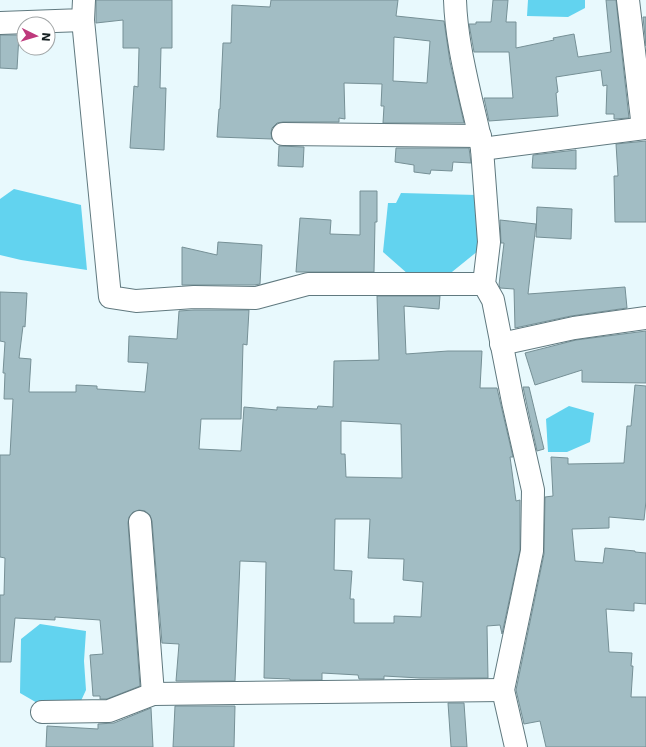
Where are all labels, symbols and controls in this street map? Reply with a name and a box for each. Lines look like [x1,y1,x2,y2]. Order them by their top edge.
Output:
north arrow [16,16,56,56]
text: N [39,32,52,42]

